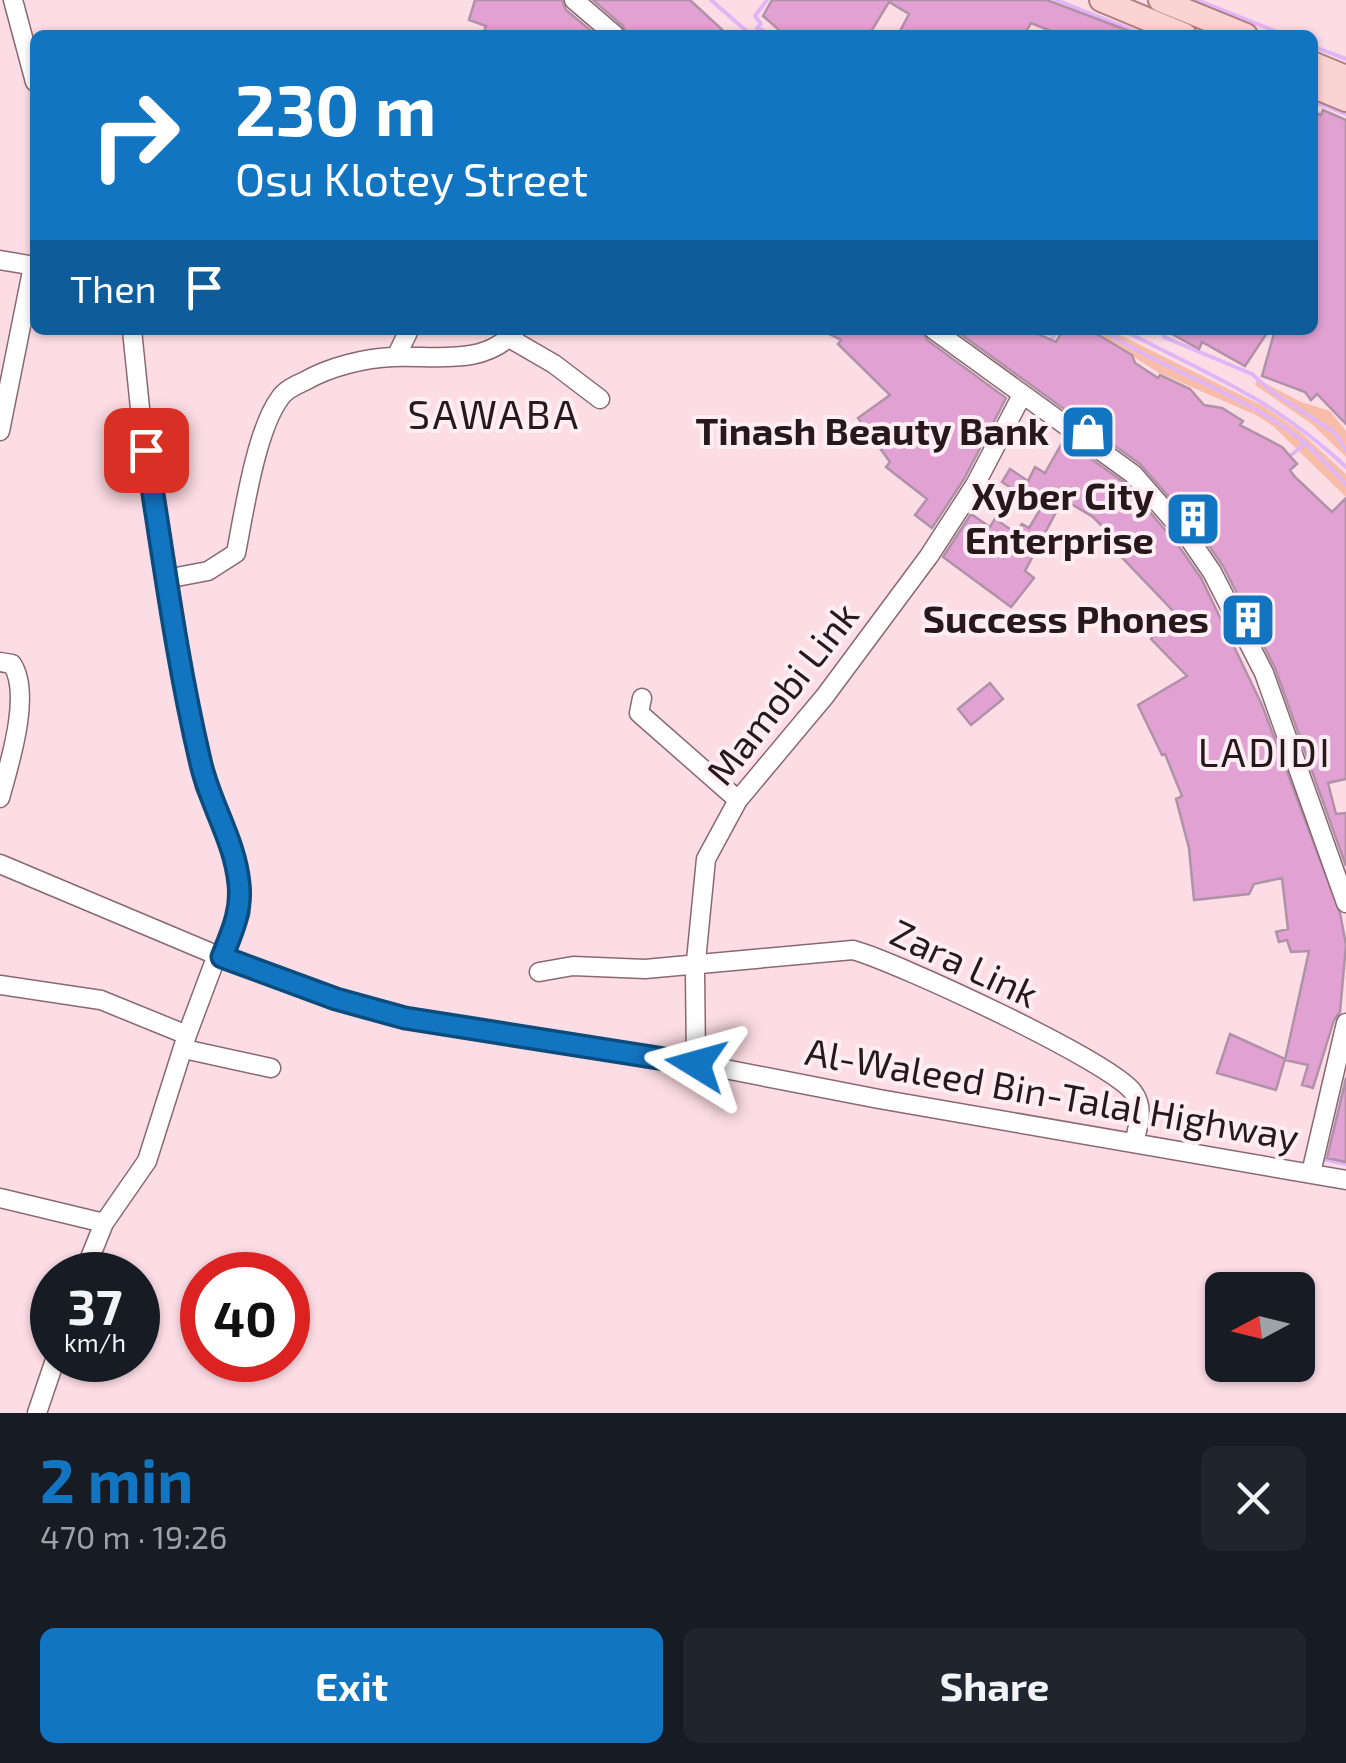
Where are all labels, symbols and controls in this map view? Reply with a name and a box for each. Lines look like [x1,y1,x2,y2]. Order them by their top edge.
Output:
text: 230 m [235,66,436,150]
icon: right [70,70,200,200]
text: Osu Klotey Street [235,151,588,205]
icon: arrive [177,260,232,315]
text: Then [70,265,157,311]
district label: SAWABA [407,389,581,437]
shop icon: Tinash Beauty Bank [1058,402,1118,462]
place label: Tinash Beauty Bank [695,407,1050,453]
pin [104,408,189,493]
icon: arrive [119,423,174,478]
place label: Xyber City Enterprise [965,472,1154,562]
building icon: Xyber City Enterprise [1163,489,1223,549]
building icon: Success Phones [1218,590,1278,650]
street label: Mamobi Link [696,592,867,793]
place label: Success Phones [923,595,1209,641]
district label: LADIDI [1198,727,1332,775]
street label: Zara Link [884,908,1046,1016]
position arrow [644,1012,748,1116]
street label: Al-Waleed Bin-Talal Highway [802,1027,1303,1159]
speed limit sign: 40 [180,1252,310,1382]
north arrow [1205,1272,1315,1382]
map controls [1205,1272,1315,1382]
text: 37 [68,1275,122,1335]
text: km/h [64,1327,126,1357]
text: 2 min [40,1443,193,1515]
button: close [1201,1446,1306,1551]
text: 470 m · 19:26 [40,1517,227,1555]
button: Exit [40,1628,663,1743]
button: Share [683,1628,1306,1743]

